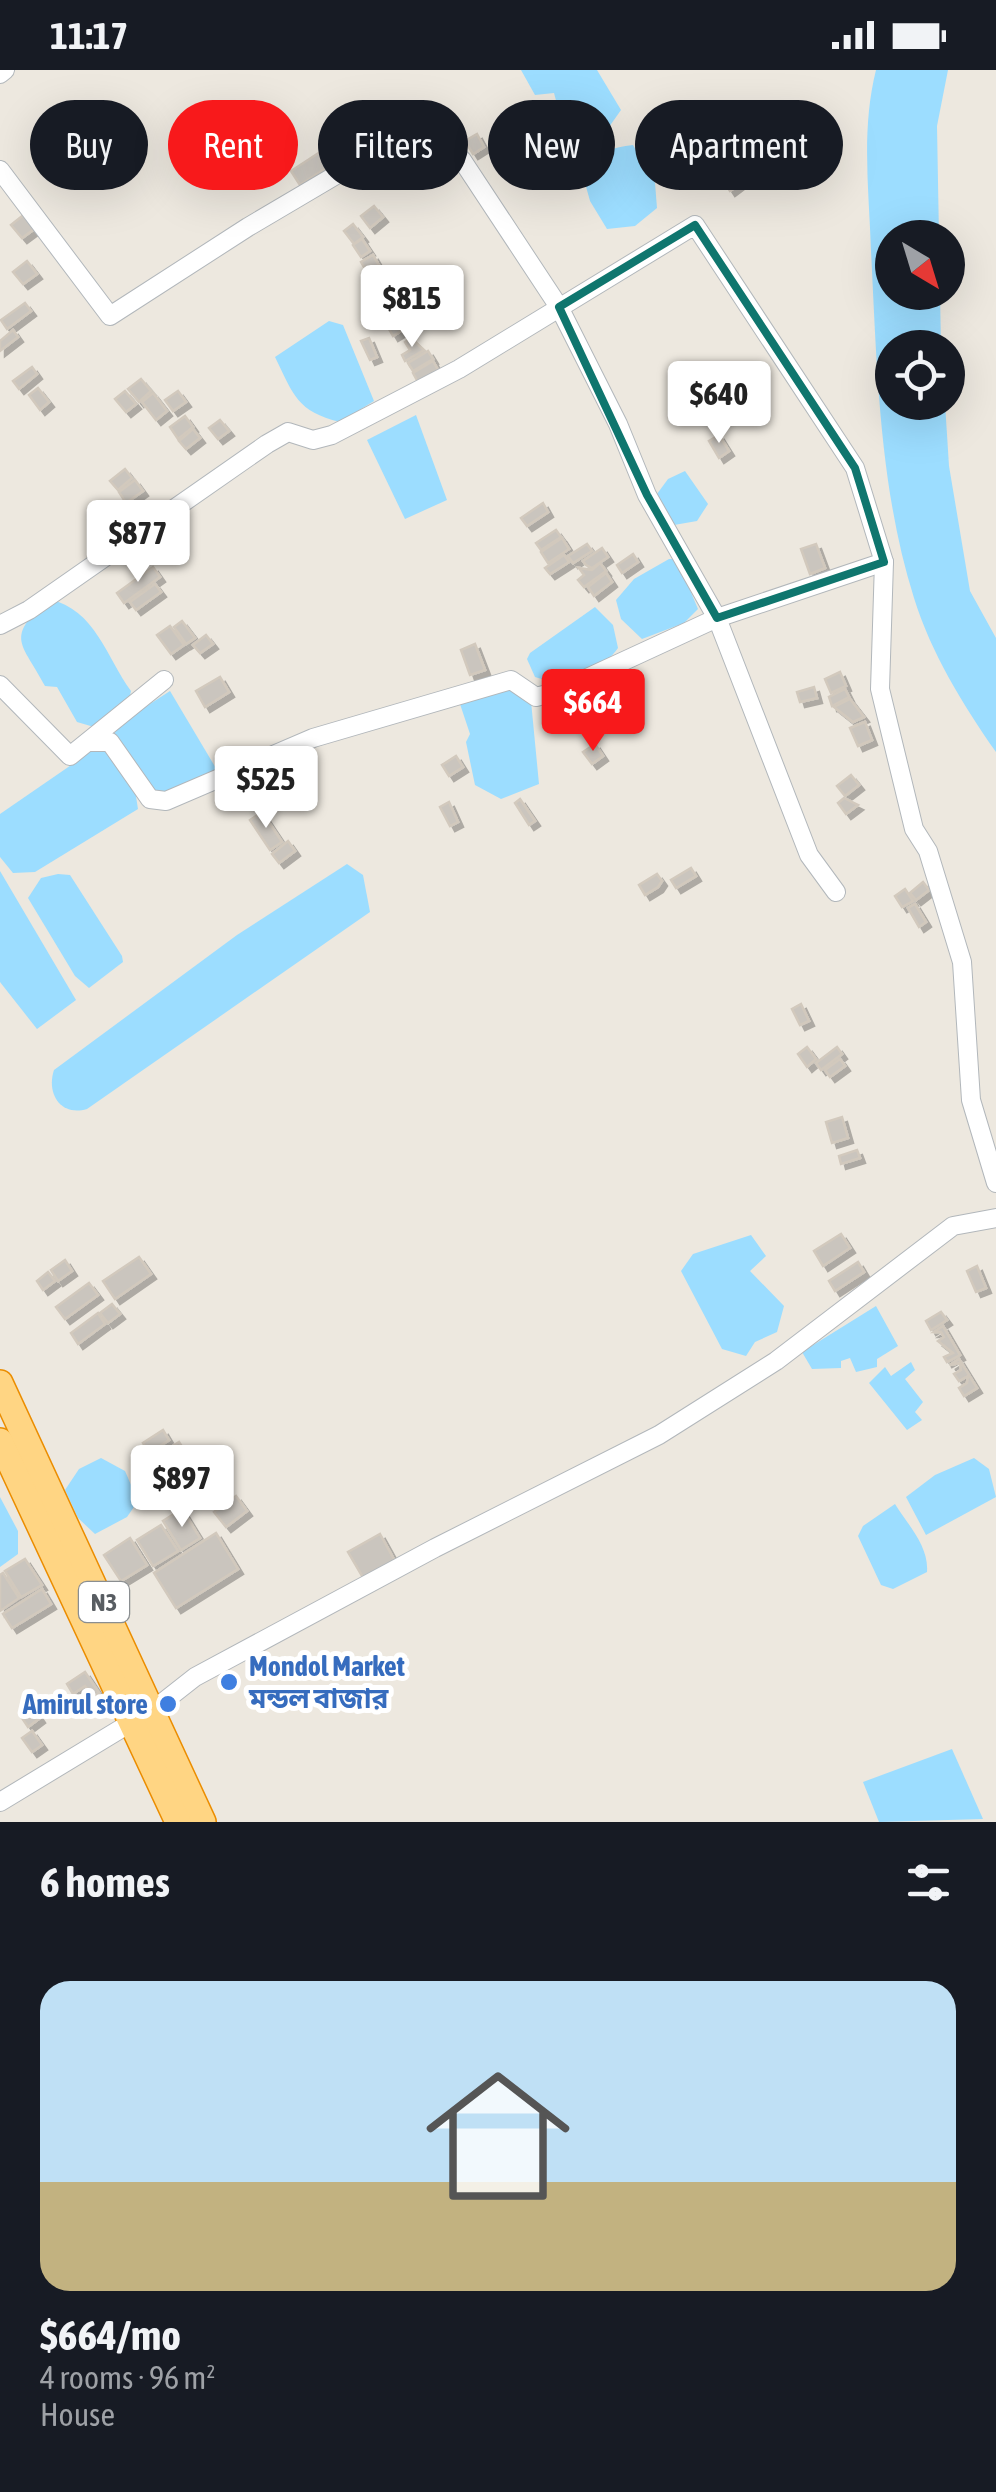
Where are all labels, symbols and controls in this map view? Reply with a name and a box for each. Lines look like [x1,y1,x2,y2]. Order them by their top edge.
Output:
text: 11:17 [50,14,128,57]
chip: Buy [30,100,148,190]
chip: Rent [168,100,298,190]
chip: Filters [318,100,468,190]
chip: New [488,100,615,190]
chip: Apartment [635,100,843,190]
north arrow [875,220,965,310]
map controls [875,220,965,420]
pin: $815 [353,265,471,350]
text: $815 [383,279,441,316]
button: locate [875,330,965,420]
pin: $640 [660,361,778,446]
text: $640 [690,375,748,412]
pin: $877 [79,500,197,585]
text: $877 [109,514,167,551]
pin: $664 [534,669,652,754]
text: $664 [564,683,622,720]
pin: $525 [207,746,325,831]
text: $525 [237,760,295,797]
pin: $897 [123,1445,241,1530]
text: $897 [153,1459,211,1496]
road number: N3 [79,1582,129,1622]
place label: Mondol Market মন্ডল বাজার [248,1650,405,1714]
marker: Mondol Market মন্ডল বাজার [218,1671,240,1693]
place label: Amirul store [22,1688,148,1720]
marker: Amirul store [157,1693,179,1715]
icon: filters [901,1855,956,1910]
text: 6 homes [40,1858,170,1906]
icon: home [408,2046,588,2226]
text: $664/mo [40,2311,181,2359]
text: 4 rooms · 96 m² [40,2359,215,2396]
text: House [40,2396,115,2433]

